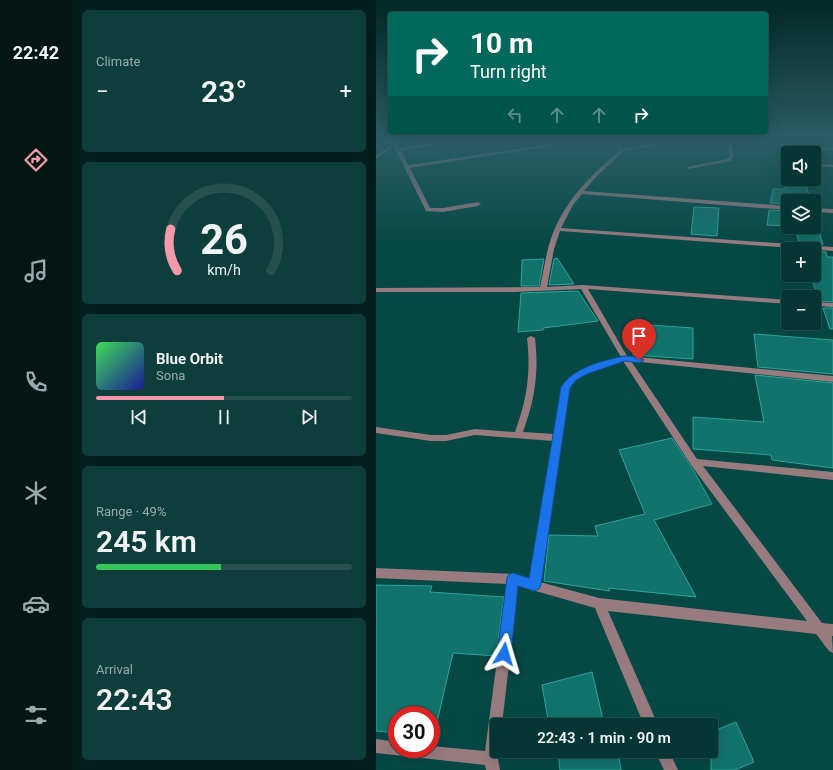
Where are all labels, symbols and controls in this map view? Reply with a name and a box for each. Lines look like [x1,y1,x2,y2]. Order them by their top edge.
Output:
text: 10 m [470,27,533,60]
icon: right [404,28,456,80]
text: 22:42 [13,42,59,63]
text: Climate [96,54,140,69]
text: Turn right [470,61,547,82]
text: 23° [201,74,247,109]
text: − [96,79,109,104]
text: + [340,79,352,104]
icon: left [504,104,526,126]
icon: ahead [546,104,568,126]
icon: ahead [588,104,610,126]
icon: right [630,104,652,126]
icon: directions [22,146,50,174]
map controls [781,146,821,330]
button: sound [781,146,821,186]
button: layers [781,194,821,234]
text: 26 [200,215,248,264]
button: + [781,242,821,282]
icon: music [22,257,50,285]
text: km/h [207,262,241,278]
button: − [781,290,821,330]
pin [622,319,656,360]
icon: arrive [628,325,650,347]
text: Blue Orbit [156,350,223,368]
icon: phone [22,368,50,396]
text: Sona [156,368,185,383]
icon: previous [128,406,150,428]
icon: pause [213,406,235,428]
icon: next [298,406,320,428]
icon: climate [22,479,50,507]
text: Range · 49% [96,504,166,519]
text: 245 km [96,524,197,559]
icon: car [22,590,50,618]
position arrow [483,633,525,675]
text: Arrival [96,662,133,677]
text: 22:43 [96,682,173,717]
icon: filters [22,701,50,729]
speed limit sign: 30 [388,706,440,758]
text: 22:43 · 1 min · 90 m [537,729,671,747]

